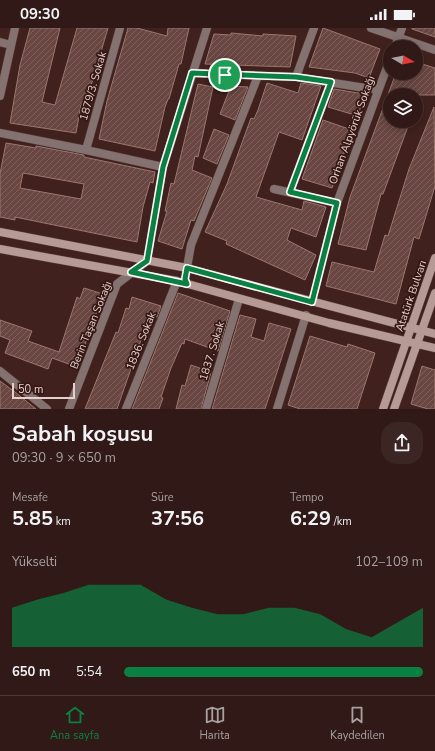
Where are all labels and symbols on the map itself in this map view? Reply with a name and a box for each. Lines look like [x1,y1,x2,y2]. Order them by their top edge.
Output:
north arrow [383,40,423,80]
street label: 1879/3. Sokak [76,49,110,122]
pin [208,58,242,92]
street label: Orhan Alpyörük Sokağı [325,74,379,186]
street label: Atatürk Bulvarı [392,258,430,334]
street label: Berin Taşan Sokağı [66,279,116,371]
street label: 1836. Sokak [123,309,160,372]
street label: 1837. Sokak [196,319,228,383]
scale bar [12,381,75,400]

